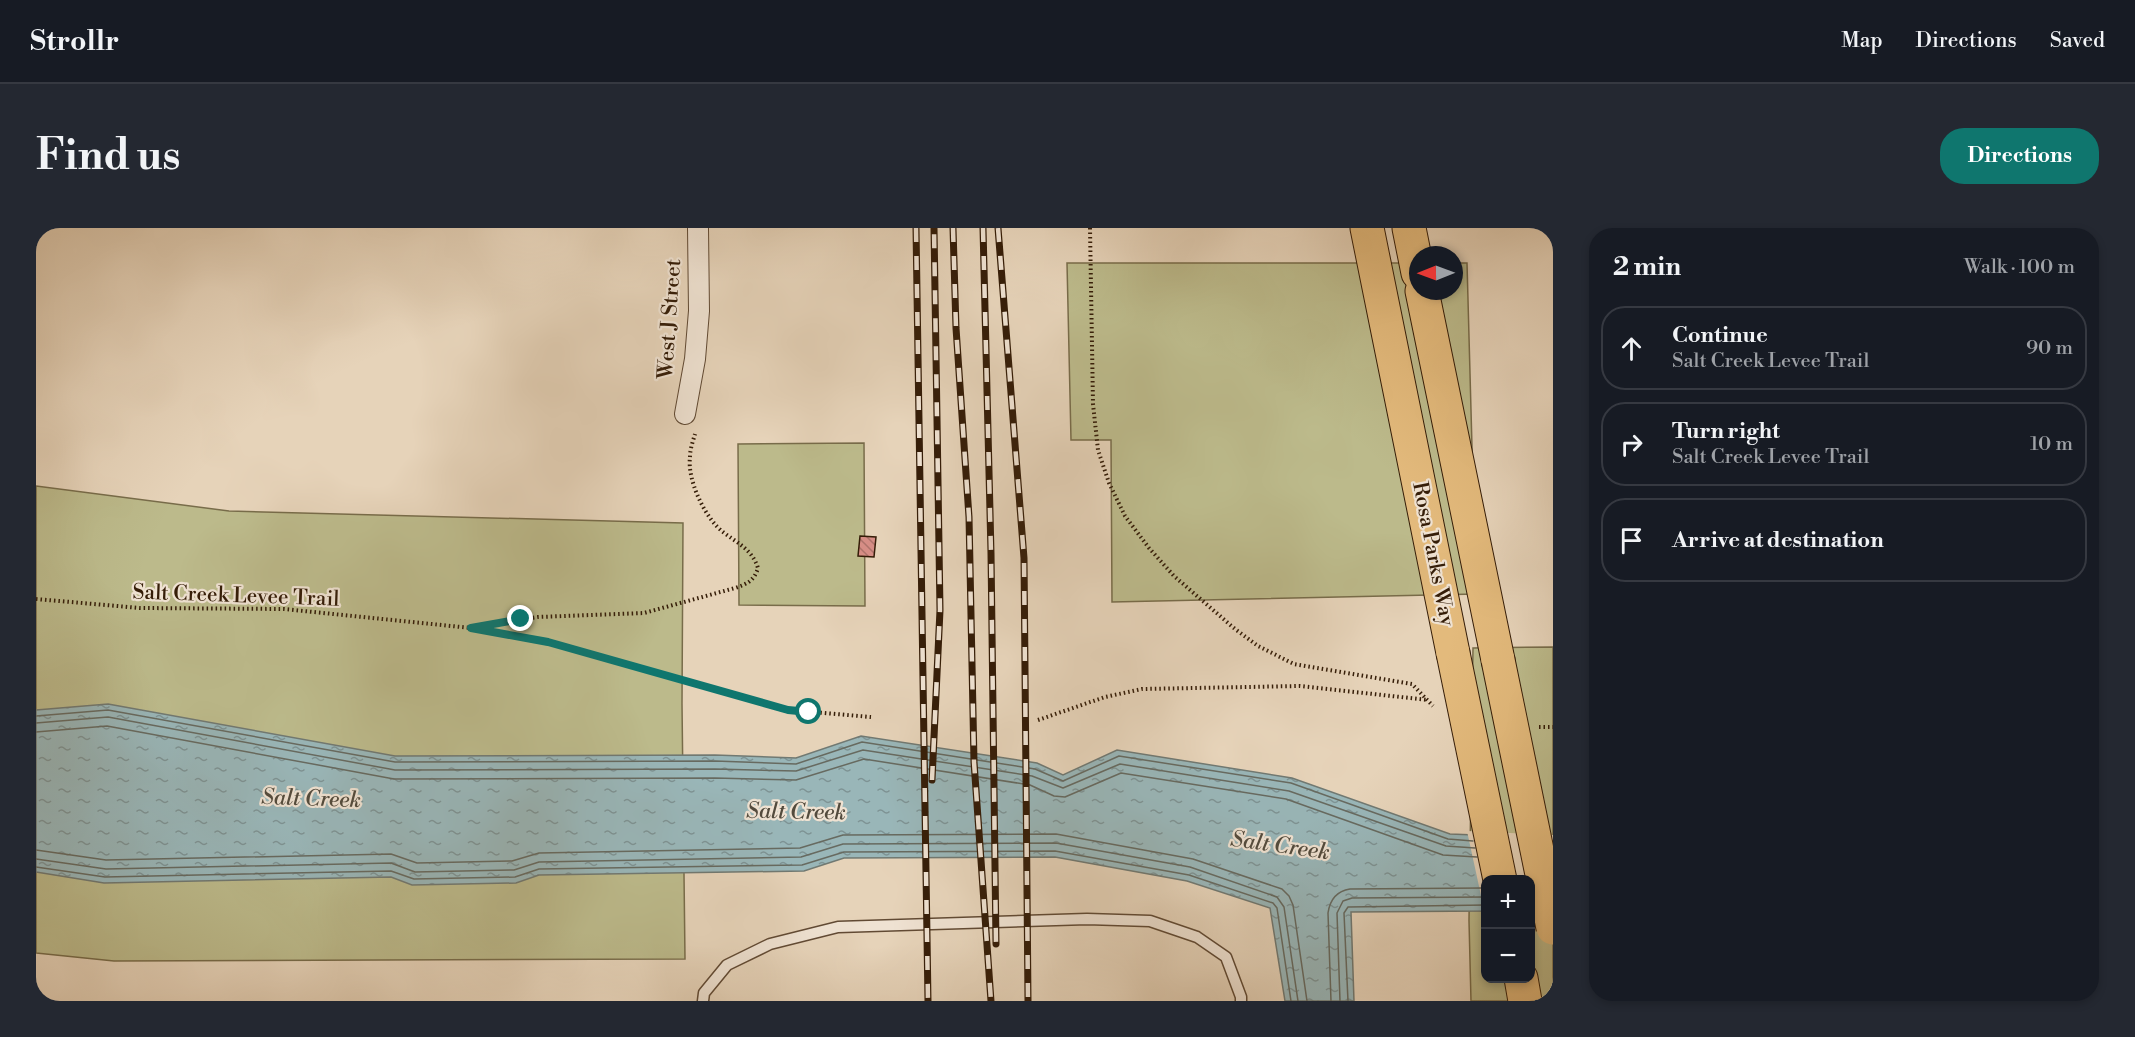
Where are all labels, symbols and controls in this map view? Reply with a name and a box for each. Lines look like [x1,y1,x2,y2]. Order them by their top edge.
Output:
text: Strollr [30,24,119,59]
text: Map [1841,28,1883,54]
text: Directions [1916,28,2017,54]
text: Saved [2050,28,2105,54]
button: Directions [1940,128,2099,184]
text: Find us [36,130,180,183]
north arrow [1409,246,1463,300]
text: 2 min [1613,251,1681,283]
text: Walk · 100 m [1964,255,2075,280]
street label: West J Street [653,257,687,381]
text: Continue [1672,322,1768,349]
icon: ahead [1615,332,1648,365]
text: 90 m [2026,336,2073,361]
text: Salt Creek Levee Trail [1672,349,1869,374]
text: Turn right [1672,418,1780,445]
icon: right [1615,428,1648,461]
text: 10 m [2030,432,2073,457]
text: Salt Creek Levee Trail [1672,445,1869,470]
street label: Rosa Parks Way [1406,480,1460,629]
icon: arrive [1615,524,1648,557]
text: Arrive at destination [1672,527,1884,554]
street label: Salt Creek Levee Trail [132,579,340,613]
route end [507,605,533,631]
route start [795,698,821,724]
water label: Salt Creek [261,784,361,814]
water label: Salt Creek [746,798,846,826]
water label: Salt Creek [1229,826,1331,866]
map controls [1481,875,1535,983]
button: + [1481,875,1535,929]
button: − [1481,929,1535,983]

